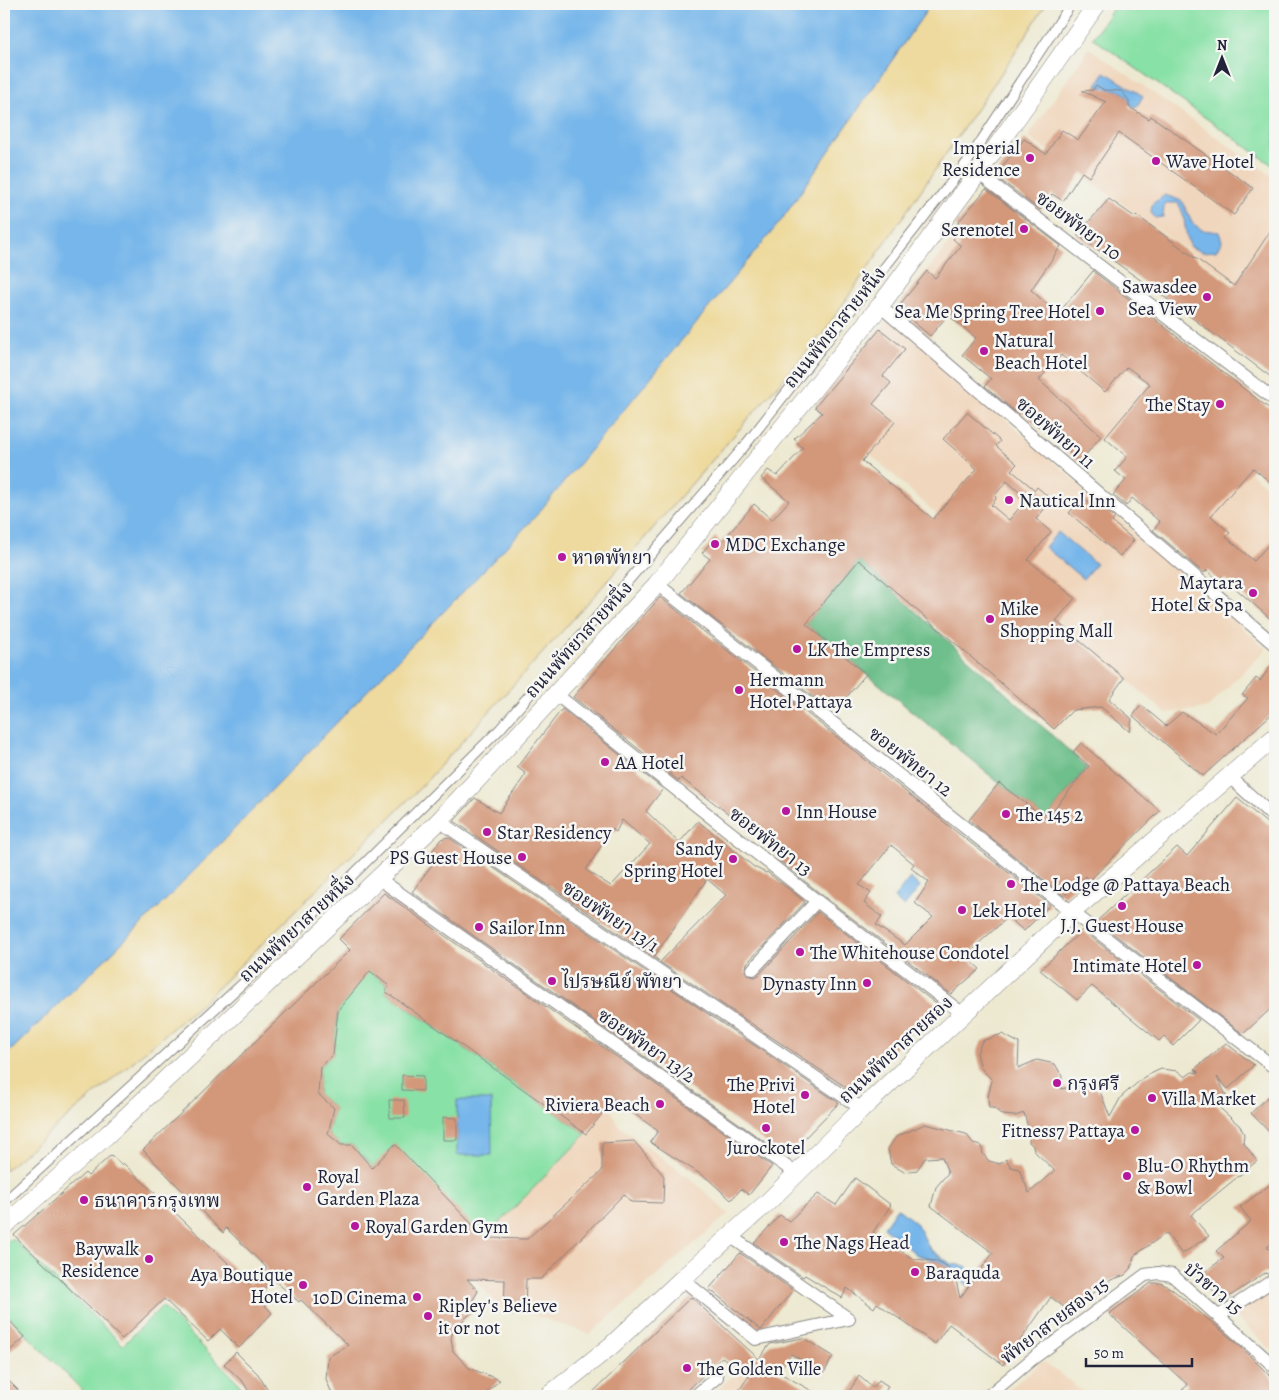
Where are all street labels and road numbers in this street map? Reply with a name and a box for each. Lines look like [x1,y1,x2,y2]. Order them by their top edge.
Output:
street label: ซอยพัทยา 10 [1030,185,1127,267]
street label: ถนนพัทยาสายหนึ่ง [776,260,892,394]
street label: ซอยพัทยา 11 [1010,391,1101,475]
street label: ถนนพัทยาสายหนึ่ง [518,574,638,704]
street label: ซอยพัทยา 12 [863,721,958,803]
street label: ซอยพัทยา 13 [723,801,817,882]
street label: ถนนพัทยาสายหนึ่ง [232,866,360,988]
street label: ซอยพัทยา 13/1 [557,875,664,959]
street label: ถนนพัทยาสายสอง [833,990,959,1110]
street label: ซอยพัทยา 13/2 [592,1002,701,1089]
street label: บัวขาว 15 [1178,1256,1249,1321]
street label: พัทยาสายสอง 15 [995,1271,1114,1370]

